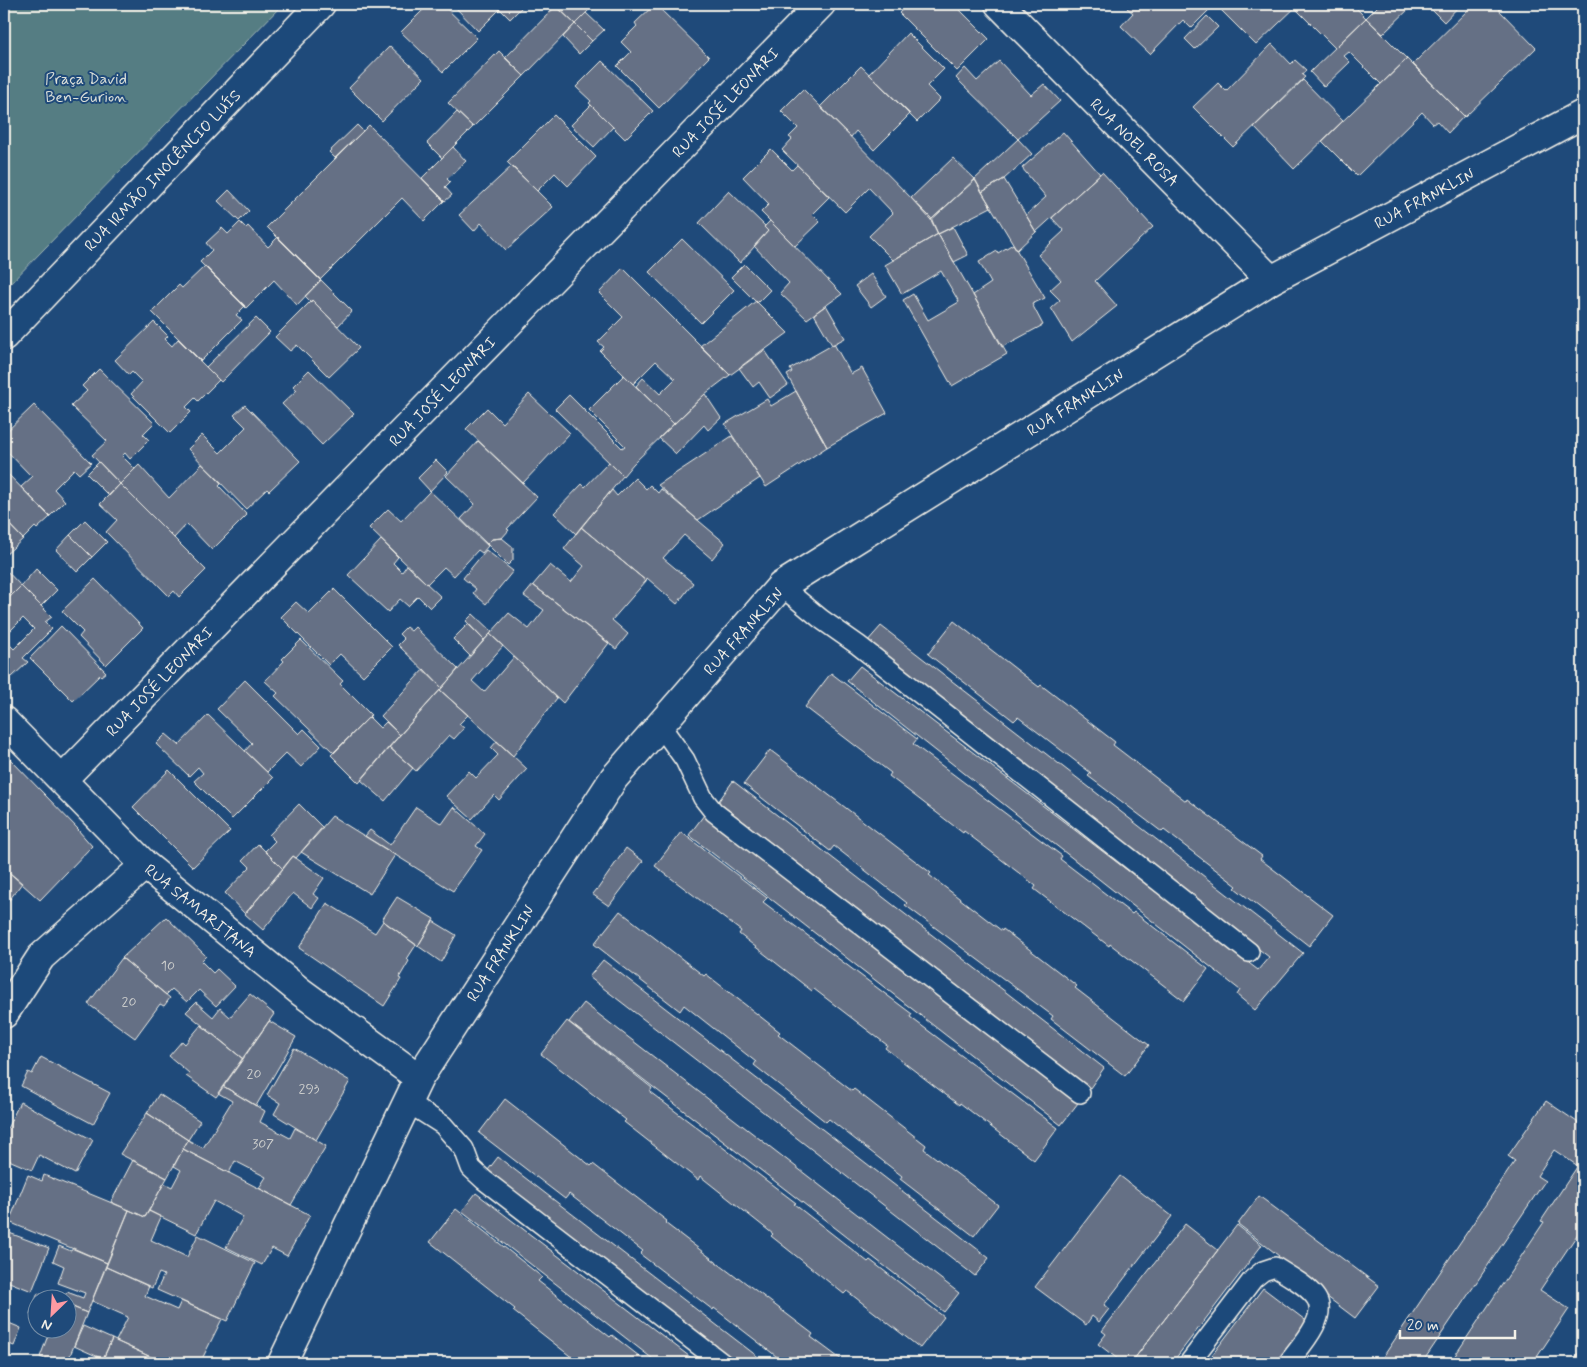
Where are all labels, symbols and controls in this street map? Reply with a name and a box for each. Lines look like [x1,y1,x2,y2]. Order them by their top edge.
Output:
street label: RUA JOSÉ LEONARI [668,43,784,163]
park label: Praça David Ben-Gurion [45,69,127,108]
street label: RUA IRMÃO INOCÊNCIO LUÍS [80,86,246,256]
street label: RUA NOEL ROSA [1085,94,1183,192]
street label: RUA FRANKLIN [1371,164,1479,235]
street label: RUA JOSÉ LEONARI [385,332,501,452]
street label: RUA FRANKLIN [1023,365,1129,442]
street label: RUA FRANKLIN [699,583,789,680]
street label: RUA JOSÉ LEONARI [102,622,218,742]
street label: RUA SAMARITANA [140,860,260,963]
street label: RUA FRANKLIN [462,901,541,1006]
house number: 10 [161,957,175,975]
house number: 20 [122,993,136,1011]
house number: 20 [247,1065,261,1083]
house number: 293 [299,1080,320,1098]
house number: 307 [252,1135,274,1153]
north arrow [28,1290,78,1340]
scale bar [1400,1307,1514,1339]
text: N [39,1315,55,1335]
text: 20 m [1407,1316,1439,1336]

